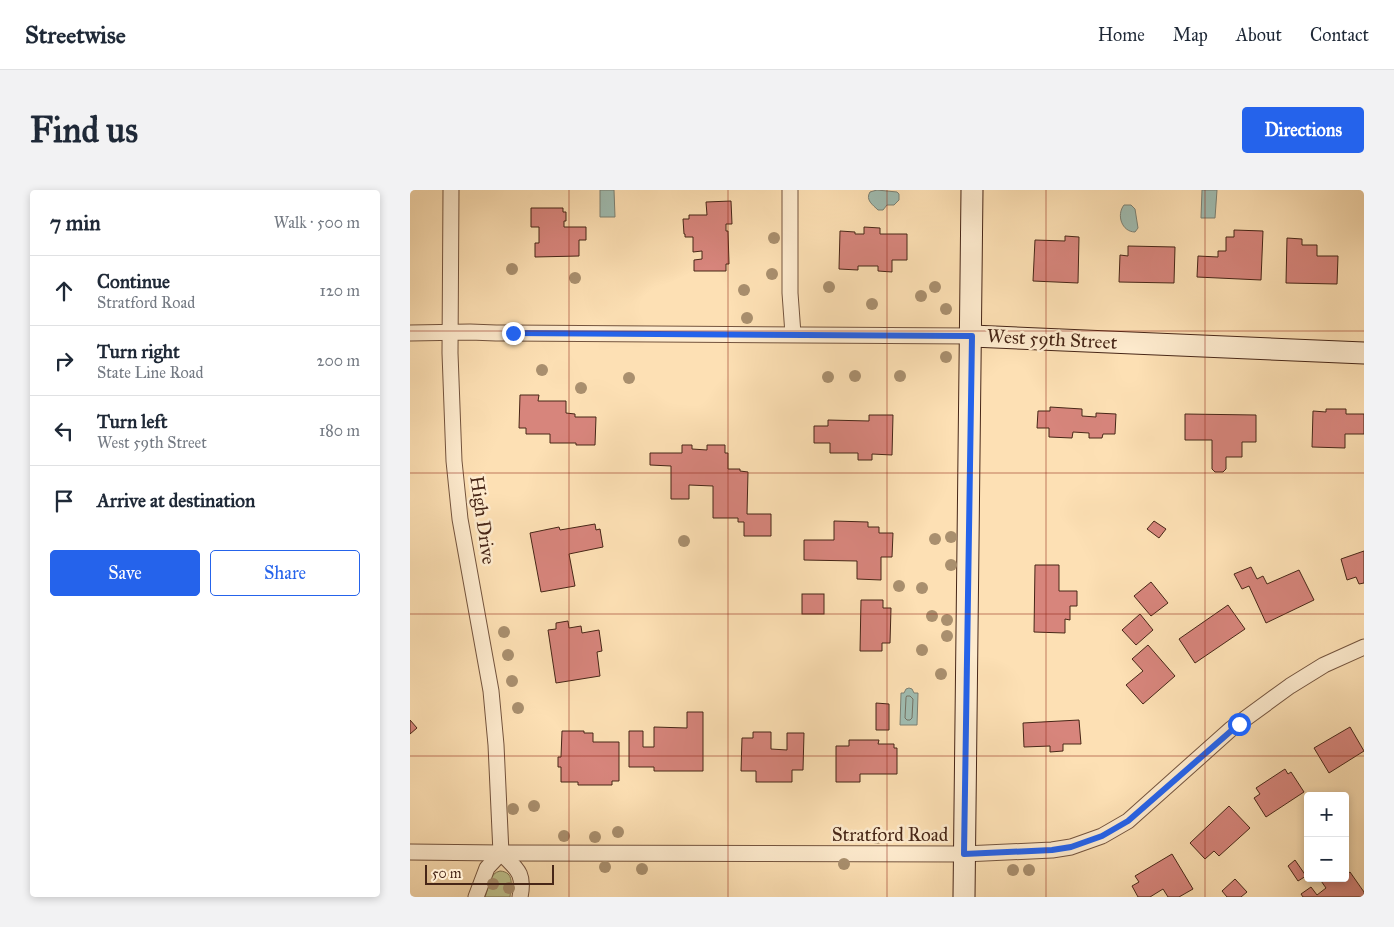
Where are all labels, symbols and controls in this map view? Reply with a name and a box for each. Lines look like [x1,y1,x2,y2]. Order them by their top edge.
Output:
text: Streetwise [25,20,126,50]
text: Home [1098,24,1145,46]
text: Map [1173,24,1208,46]
text: About [1236,24,1282,46]
text: Contact [1310,24,1369,46]
button: Directions [1242,107,1364,153]
text: Find us [30,109,138,152]
text: 7 min [50,210,101,236]
text: Walk · 500 m [274,213,360,232]
text: Continue [97,270,170,293]
icon: ahead [50,277,78,305]
text: 120 m [320,281,360,300]
text: Stratford Road [97,293,195,312]
route end [502,322,525,345]
street label: West 59th Street [986,324,1118,354]
text: Turn right [97,340,180,363]
icon: right [50,347,78,375]
text: 200 m [317,351,360,370]
text: State Line Road [97,363,203,382]
text: Turn left [97,410,167,433]
icon: left [50,417,78,445]
text: 180 m [319,421,360,440]
text: West 59th Street [97,433,207,452]
street label: High Drive [464,474,501,566]
icon: arrive [50,487,78,515]
text: Arrive at destination [97,489,255,512]
button: Save [50,550,200,596]
button: Share [210,550,360,596]
route start [1228,713,1251,736]
map controls [1304,792,1349,882]
button: + [1304,792,1349,837]
street label: Stratford Road [832,823,949,846]
button: − [1304,837,1349,882]
scale bar [425,862,554,885]
text: 50 m [432,865,461,882]

